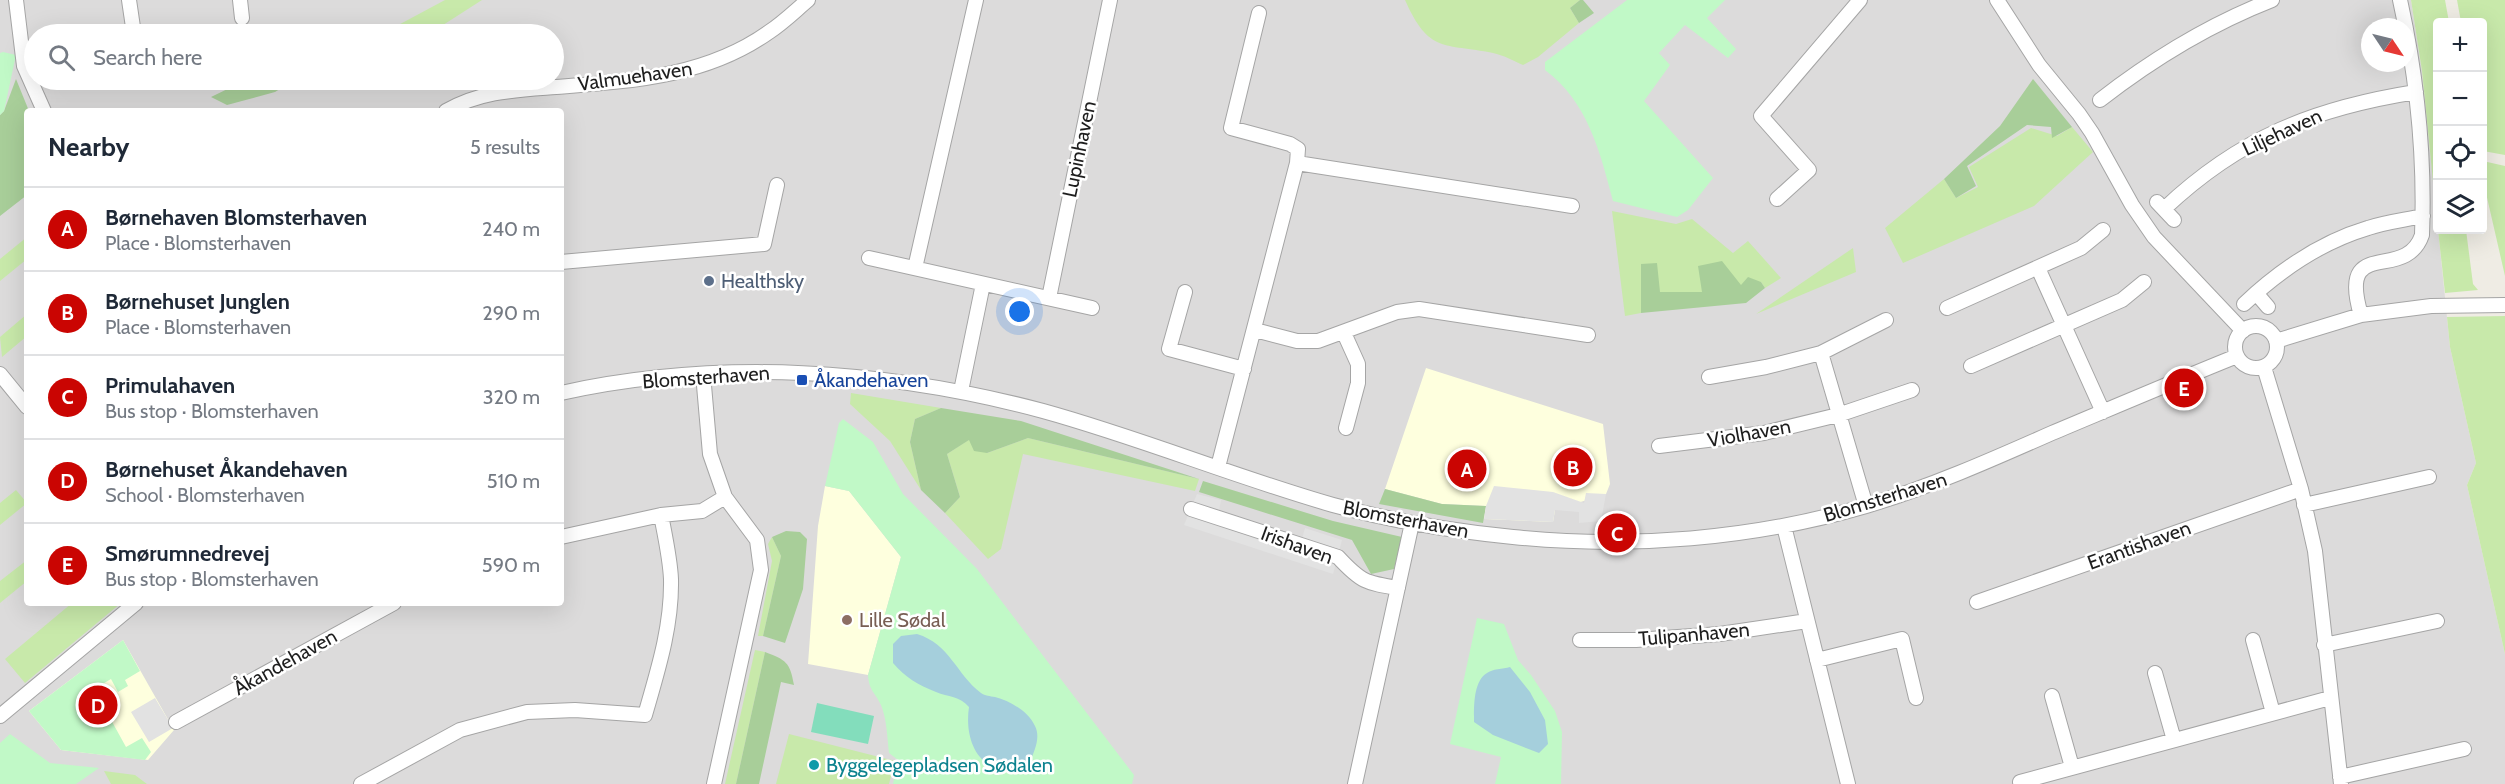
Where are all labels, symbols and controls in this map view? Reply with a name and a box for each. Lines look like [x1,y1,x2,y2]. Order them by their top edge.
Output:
north arrow [2361,18,2415,72]
map controls [2433,18,2487,234]
button: + [2433,18,2487,72]
search box [24,24,564,90]
icon: search [45,41,78,74]
text: Search here [93,44,202,71]
street label: Valmuehaven [576,56,694,96]
button: − [2433,72,2487,126]
street label: Lupinhaven [1057,99,1101,199]
street label: Liljehaven [2239,103,2325,161]
button: locate [2433,126,2487,180]
text: Nearby [48,131,129,163]
text: 5 results [470,135,540,159]
button: layers [2433,180,2487,234]
text: Børnehaven Blomsterhaven [105,204,367,231]
text: A [61,217,74,241]
text: 240 m [482,217,540,241]
text: Place · Blomsterhaven [105,231,291,255]
place label: Healthsky [721,269,804,293]
marker: Healthsky [702,274,716,288]
text: Børnehuset Junglen [105,288,290,315]
your location [1005,297,1034,326]
text: B [61,301,74,325]
text: 290 m [482,301,540,325]
text: Place · Blomsterhaven [105,315,291,339]
street label: Blomsterhaven [641,361,771,393]
pin: E [2164,366,2204,410]
place label: Åkandehaven [814,368,928,392]
text: Primulahaven [105,372,235,399]
marker: Åkandehaven [795,373,809,387]
text: C [61,385,74,409]
text: 320 m [483,385,540,409]
text: Bus stop · Blomsterhaven [105,399,319,423]
street label: Violhaven [1705,414,1793,452]
pin: B [1554,444,1592,490]
pin: A [1448,446,1486,492]
text: Børnehuset Åkandehaven [105,456,348,483]
street label: Blomsterhaven [1820,467,1950,527]
text: D [60,469,75,493]
text: 510 m [487,469,540,493]
text: School · Blomsterhaven [105,483,305,507]
street label: Blomsterhaven [1341,495,1471,543]
pin: C [1598,510,1636,556]
street label: Erantishaven [2084,515,2194,575]
street label: Irishaven [1258,521,1336,569]
text: Smørumnedrevej [105,540,269,567]
text: E [62,553,73,577]
text: 590 m [482,553,540,577]
text: Bus stop · Blomsterhaven [105,567,319,591]
place label: Lille Sødal [859,608,946,632]
marker: Lille Sødal [840,613,854,627]
street label: Tulipanhaven [1637,617,1751,651]
street label: Åkandehaven [229,624,341,700]
pin: D [78,682,118,728]
place label: Byggelegepladsen Sødalen [826,753,1053,777]
marker: Byggelegepladsen Sødalen [807,758,821,772]

